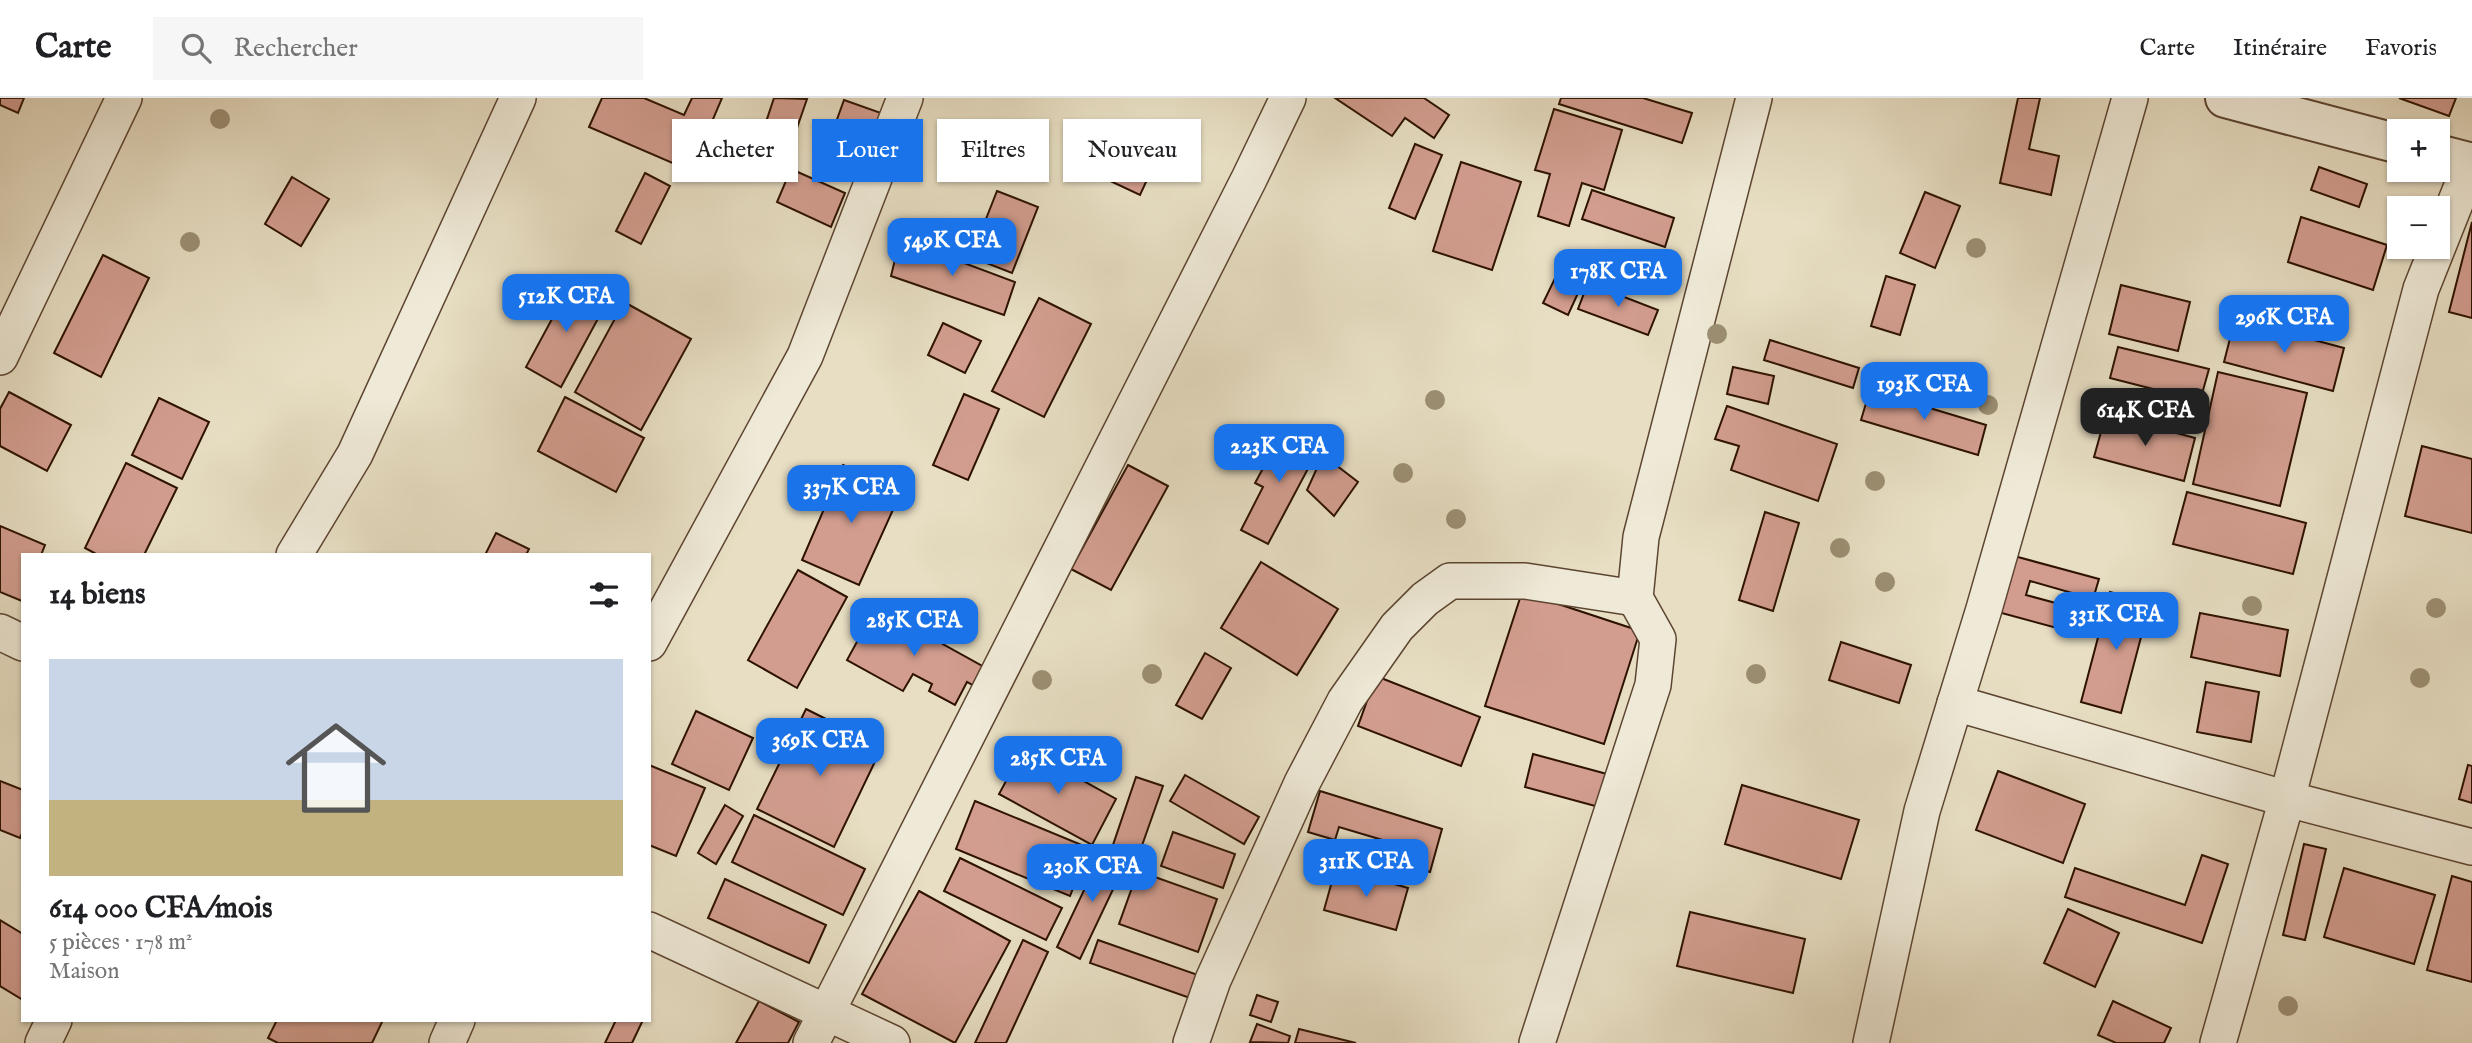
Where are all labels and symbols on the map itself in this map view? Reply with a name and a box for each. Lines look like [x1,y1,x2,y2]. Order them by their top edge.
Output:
pin: 549K CFA [880,218,1024,278]
pin: 178K CFA [1546,250,1690,309]
pin: 512K CFA [494,274,638,334]
pin: 296K CFA [2212,296,2356,355]
pin: 193K CFA [1852,362,1996,422]
pin: 614K CFA [2073,388,2217,448]
pin: 223K CFA [1207,424,1351,484]
pin: 337K CFA [779,466,923,525]
pin: 331K CFA [2044,592,2188,652]
pin: 285K CFA [842,598,986,658]
pin: 369K CFA [748,718,892,778]
pin: 285K CFA [986,736,1130,796]
pin: 311K CFA [1294,840,1438,899]
pin: 230K CFA [1020,844,1164,904]

